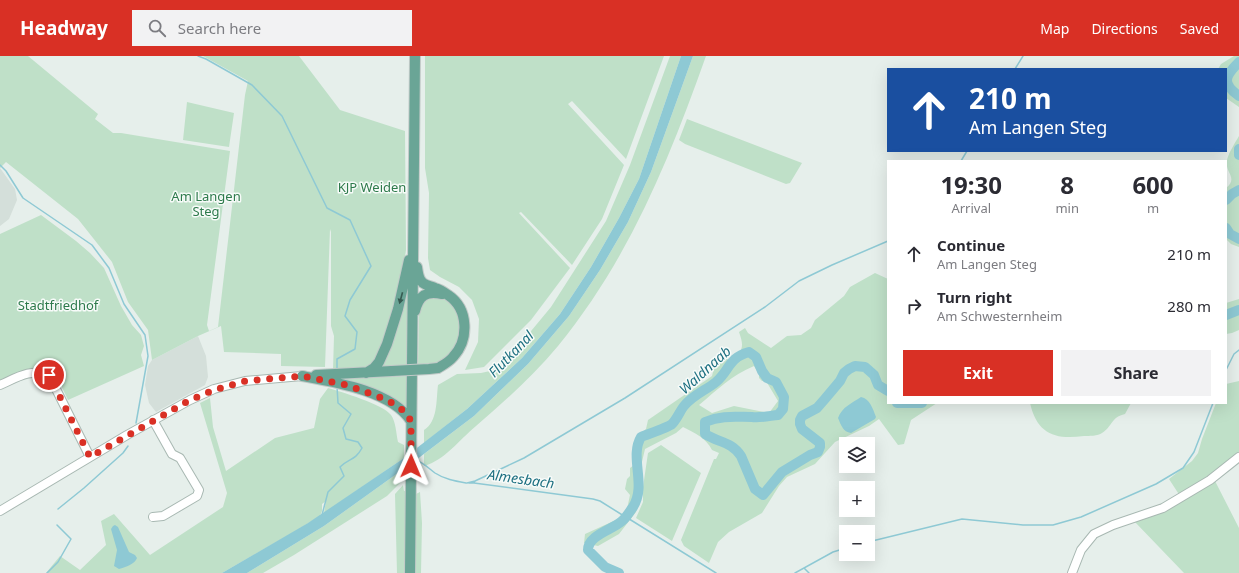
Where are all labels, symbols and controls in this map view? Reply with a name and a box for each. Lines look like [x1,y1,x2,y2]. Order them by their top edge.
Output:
search box [132,10,412,46]
text: Headway [20,15,108,41]
icon: search [146,17,168,39]
text: Search here [178,18,261,38]
text: Map [1040,19,1069,38]
text: Directions [1091,19,1158,38]
text: Saved [1180,19,1219,38]
text: 210 m [969,79,1052,117]
icon: ahead [903,84,955,136]
text: Am Langen Steg [969,115,1107,139]
text: 19:30 [940,168,1002,201]
text: 8 [1060,168,1074,201]
text: 600 [1132,168,1174,201]
park label: KJP Weiden [338,178,406,196]
park label: Am Langen Steg [171,187,241,220]
text: Arrival [951,199,991,217]
text: min [1055,199,1079,217]
text: m [1147,199,1159,217]
text: Continue [937,235,1005,255]
icon: ahead [903,243,925,265]
text: 210 m [1167,244,1211,264]
text: Am Langen Steg [937,255,1037,273]
text: Turn right [937,287,1012,307]
one-way arrow [397,292,403,305]
icon: right [903,295,925,317]
park label: Stadtfriedhof [18,296,100,314]
text: 280 m [1167,296,1211,316]
text: Am Schwesternheim [937,307,1062,325]
water label: Flutkanal [484,326,538,381]
water label: Waldnaab [675,341,735,398]
button: Exit [903,350,1053,396]
button: Share [1061,350,1211,396]
pin [32,358,66,392]
icon: arrive [38,364,60,386]
map controls [839,437,875,561]
button: layers [839,437,875,473]
position arrow [390,445,432,487]
water label: Almesbach [485,464,556,493]
button: + [839,481,875,517]
button: − [839,525,875,561]

